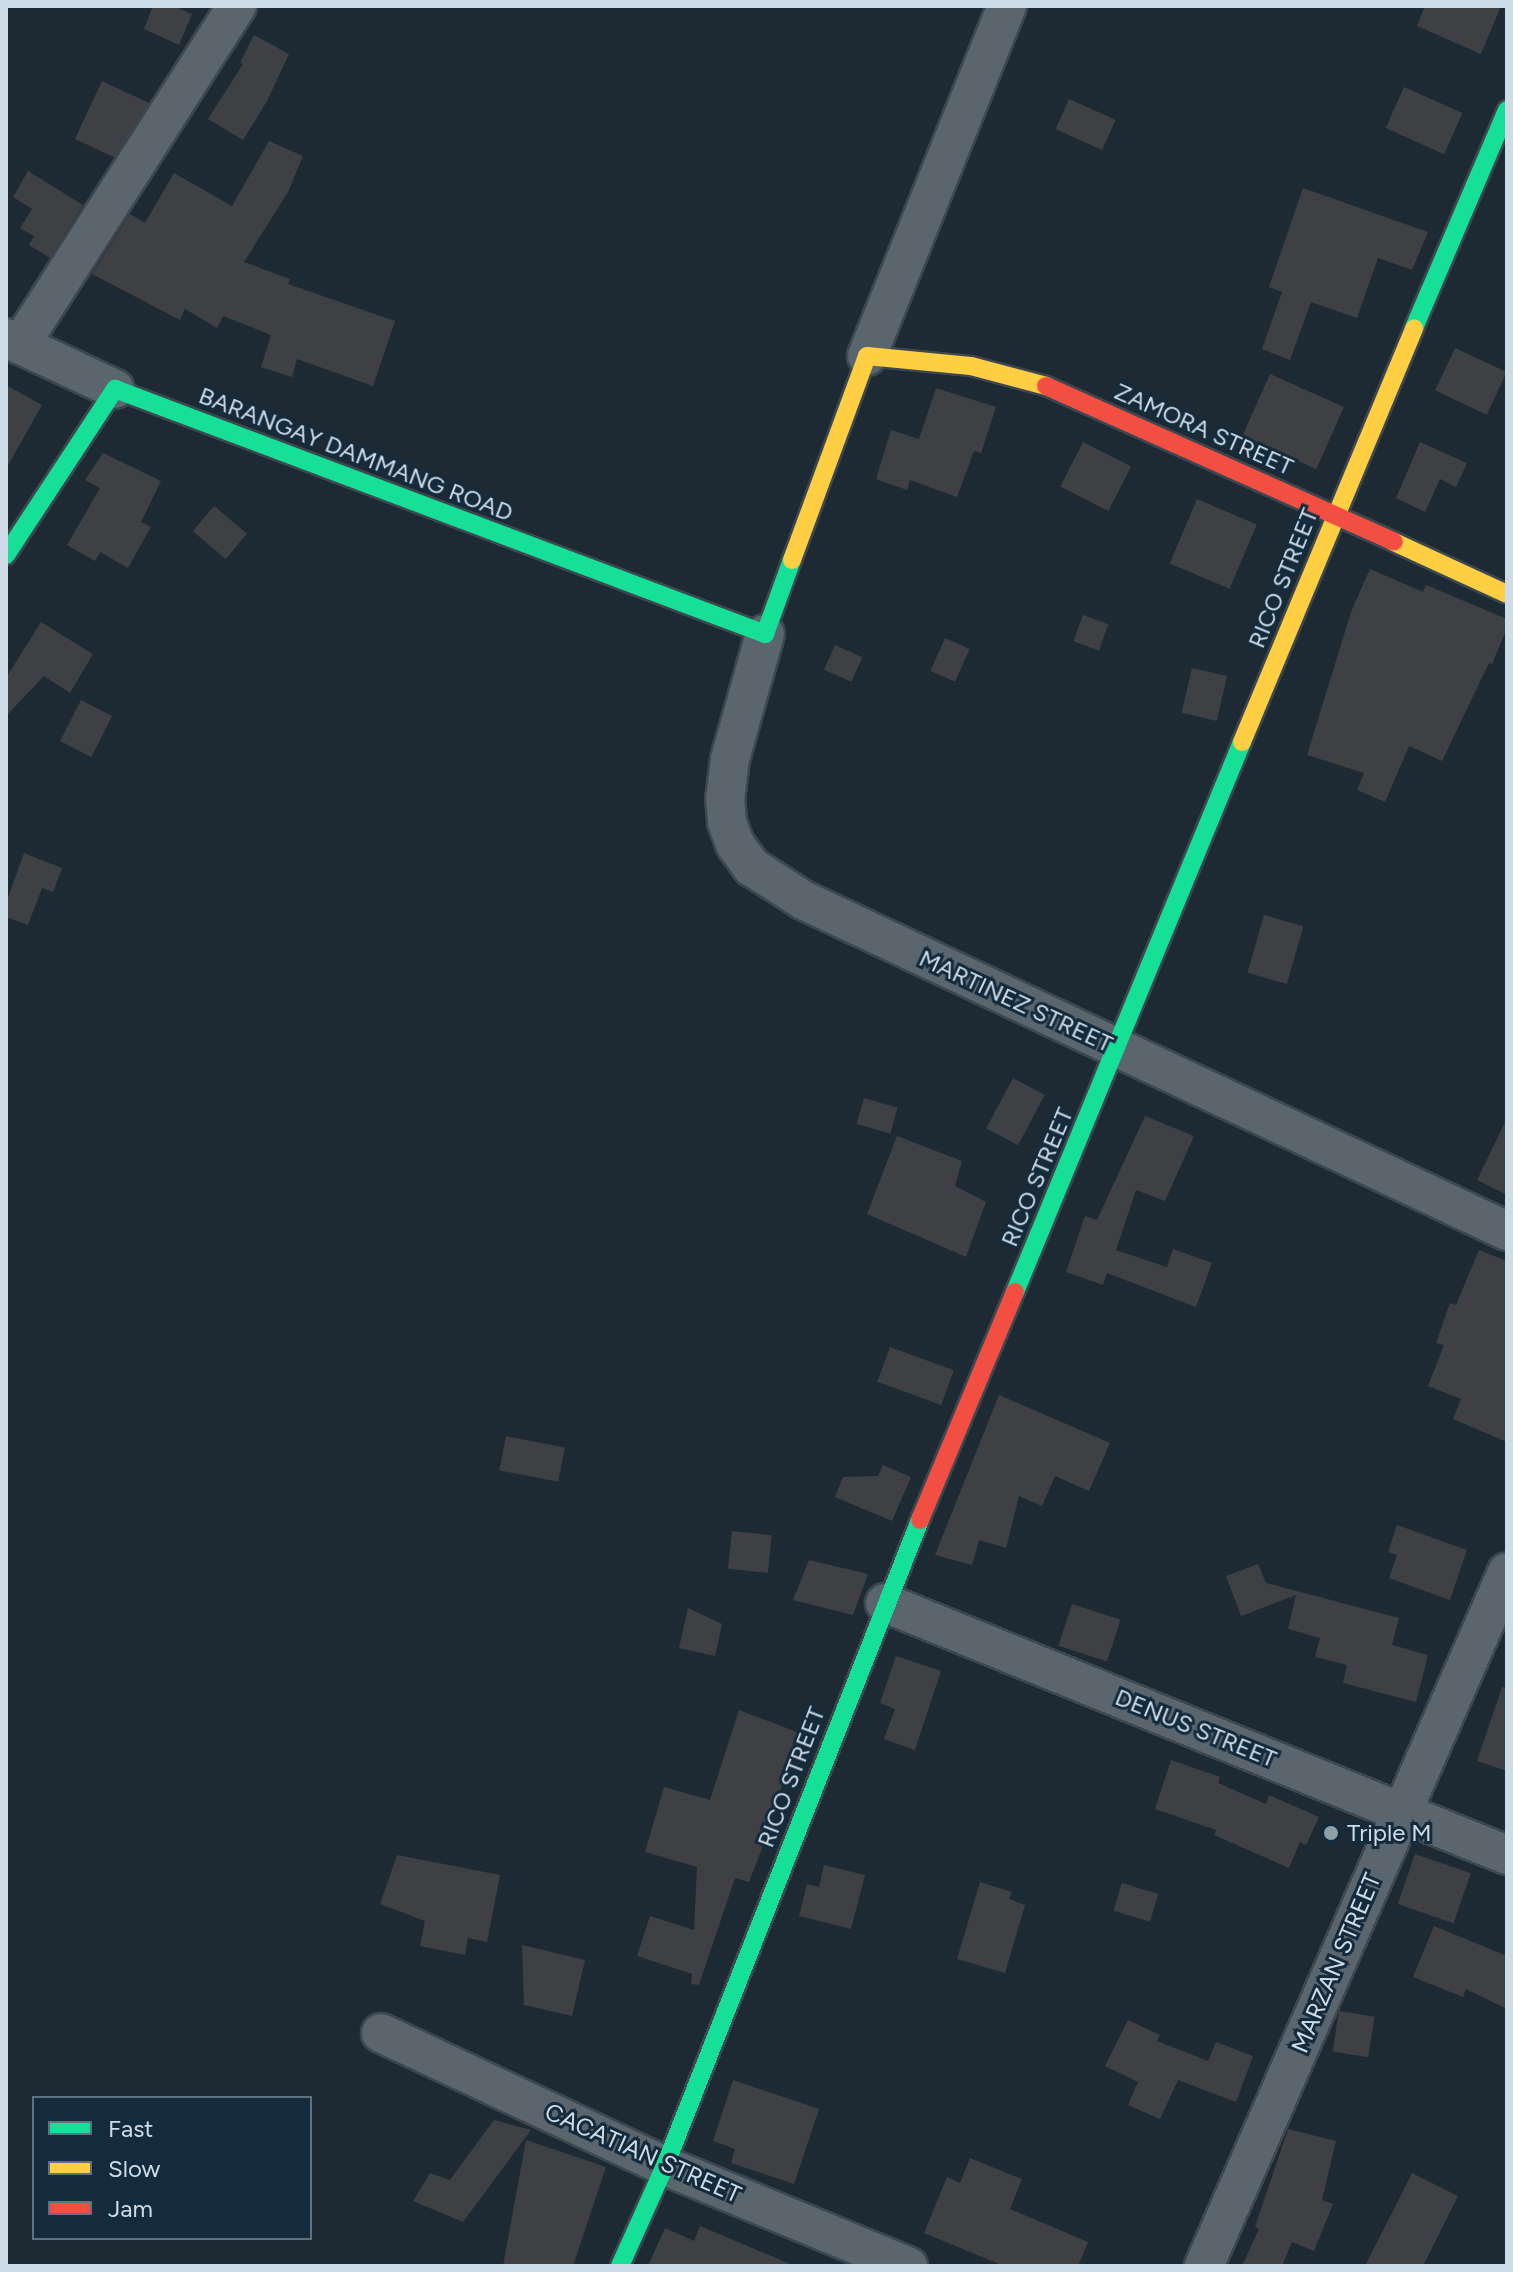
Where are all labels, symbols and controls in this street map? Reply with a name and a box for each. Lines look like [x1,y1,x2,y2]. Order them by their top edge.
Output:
street label: ZAMORA STREET [1110,377,1298,481]
street label: BARANGAY DAMMANG ROAD [195,381,517,527]
street label: RICO STREET [1242,504,1324,652]
street label: MARTINEZ STREET [915,944,1117,1058]
street label: RICO STREET [995,1103,1079,1251]
street label: DENUS STREET [1111,1683,1281,1773]
street label: RICO STREET [751,1703,831,1851]
place label: Triple M [1347,1819,1432,1847]
marker: Triple M [1322,1824,1340,1842]
street label: MARZAN STREET [1285,1869,1387,2057]
legend [32,2096,312,2240]
street label: CACATIAN STREET [541,2097,745,2209]
text: Fast [108,2114,153,2143]
text: Slow [108,2154,160,2183]
text: Jam [108,2194,153,2223]

